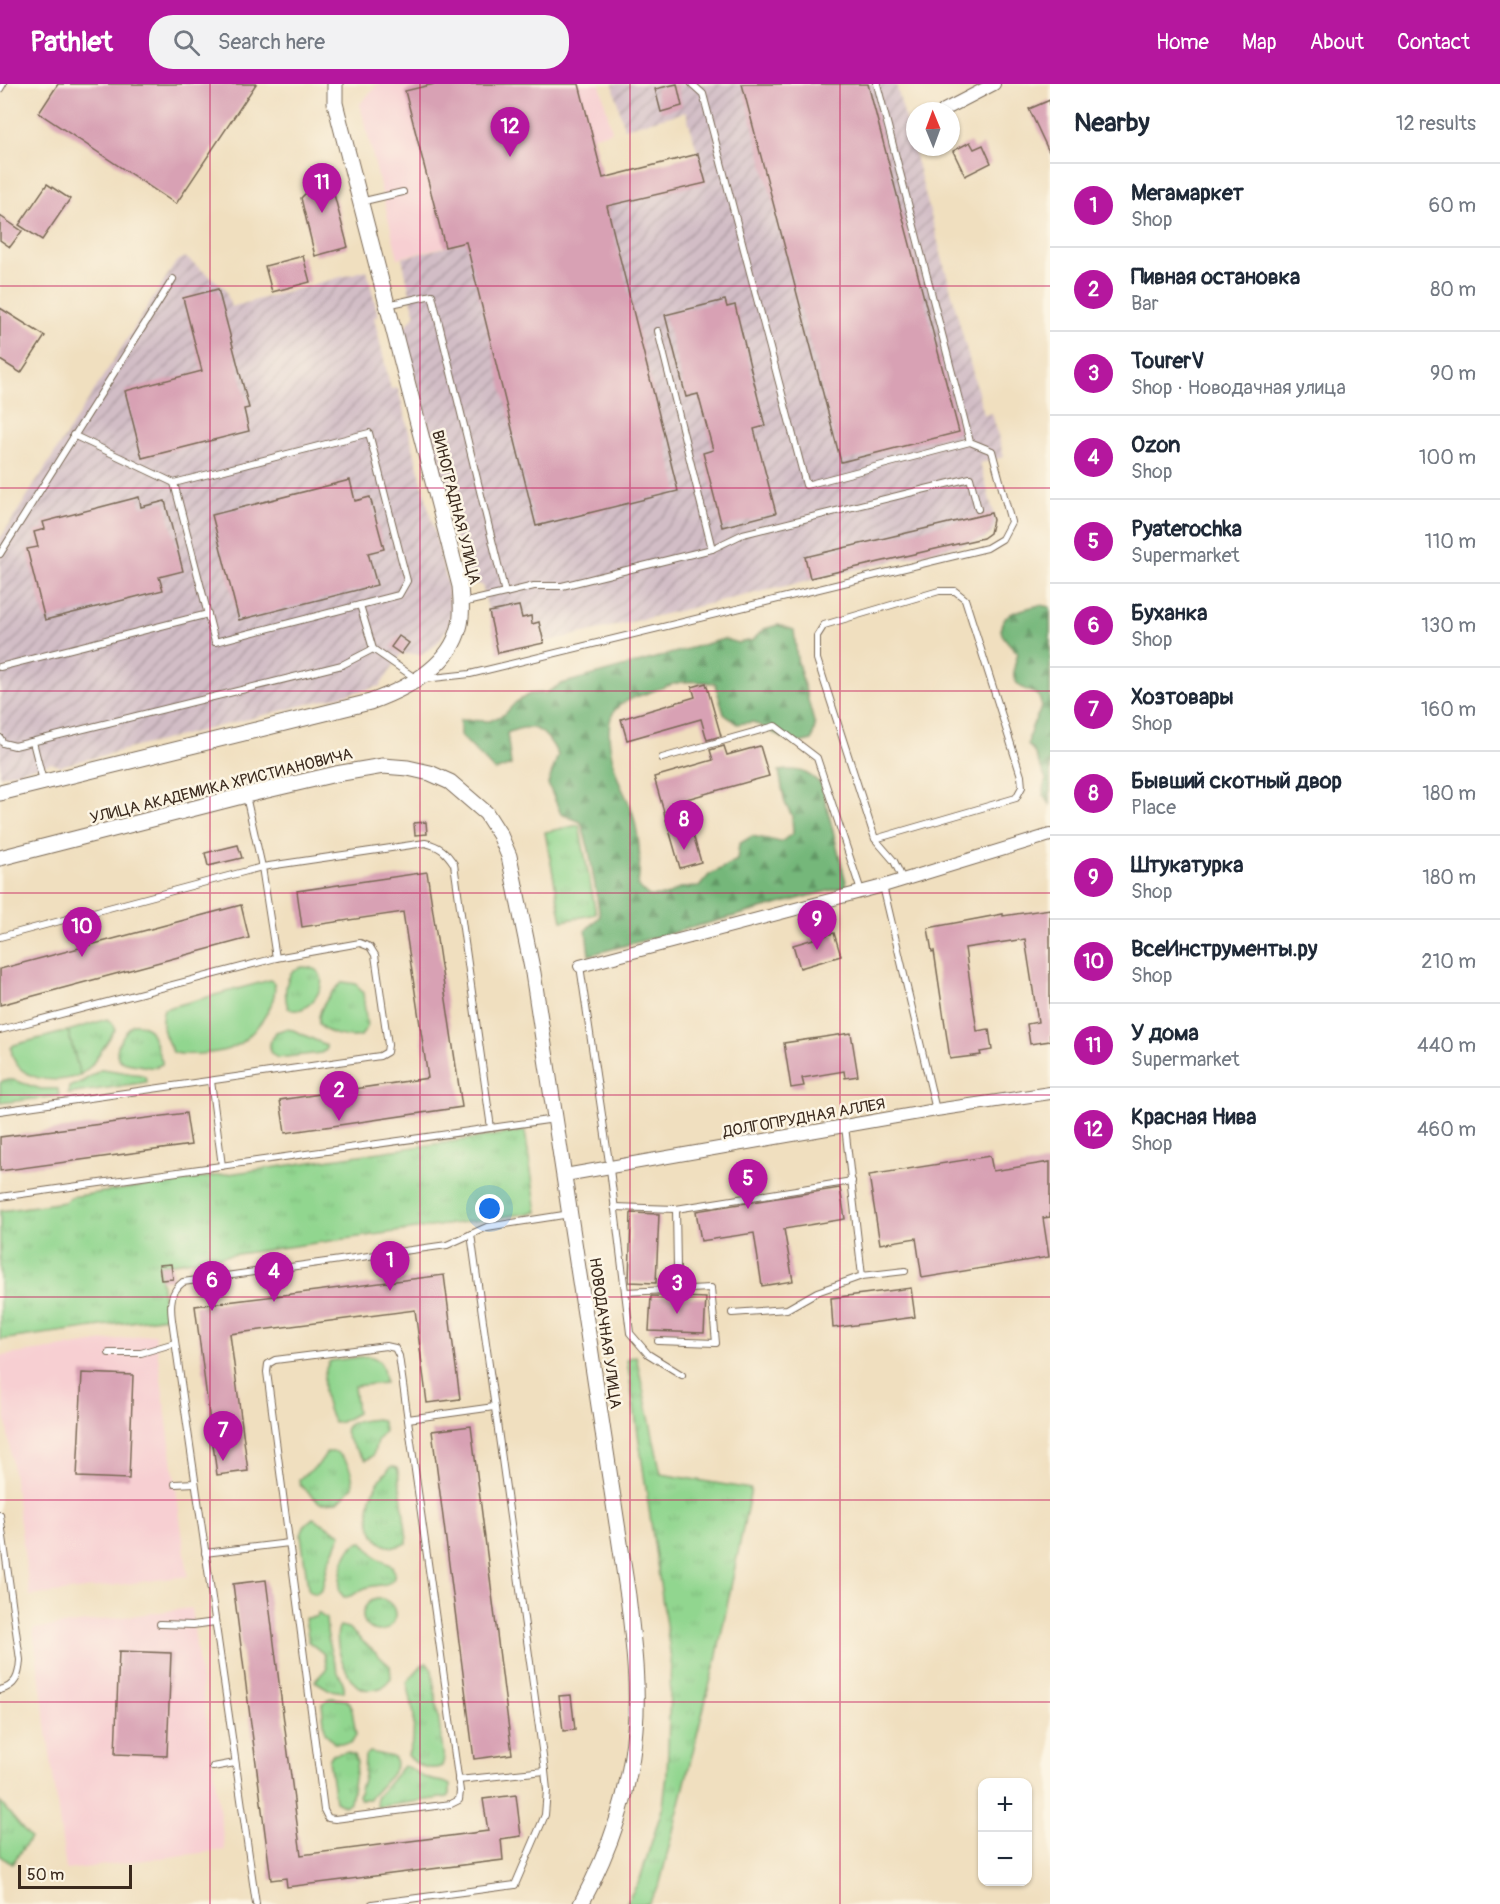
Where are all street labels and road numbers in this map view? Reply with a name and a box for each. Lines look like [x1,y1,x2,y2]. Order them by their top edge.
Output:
street label: ВИНОГРАДНАЯ УЛИЦА [427,428,485,586]
street label: УЛИЦА АКАДЕМИКА ХРИСТИАНОВИЧА [88,744,355,828]
street label: ДОЛГОПРУДНАЯ АЛЛЕЯ [721,1094,887,1142]
street label: НОВОДАЧНАЯ УЛИЦА [584,1256,626,1410]

